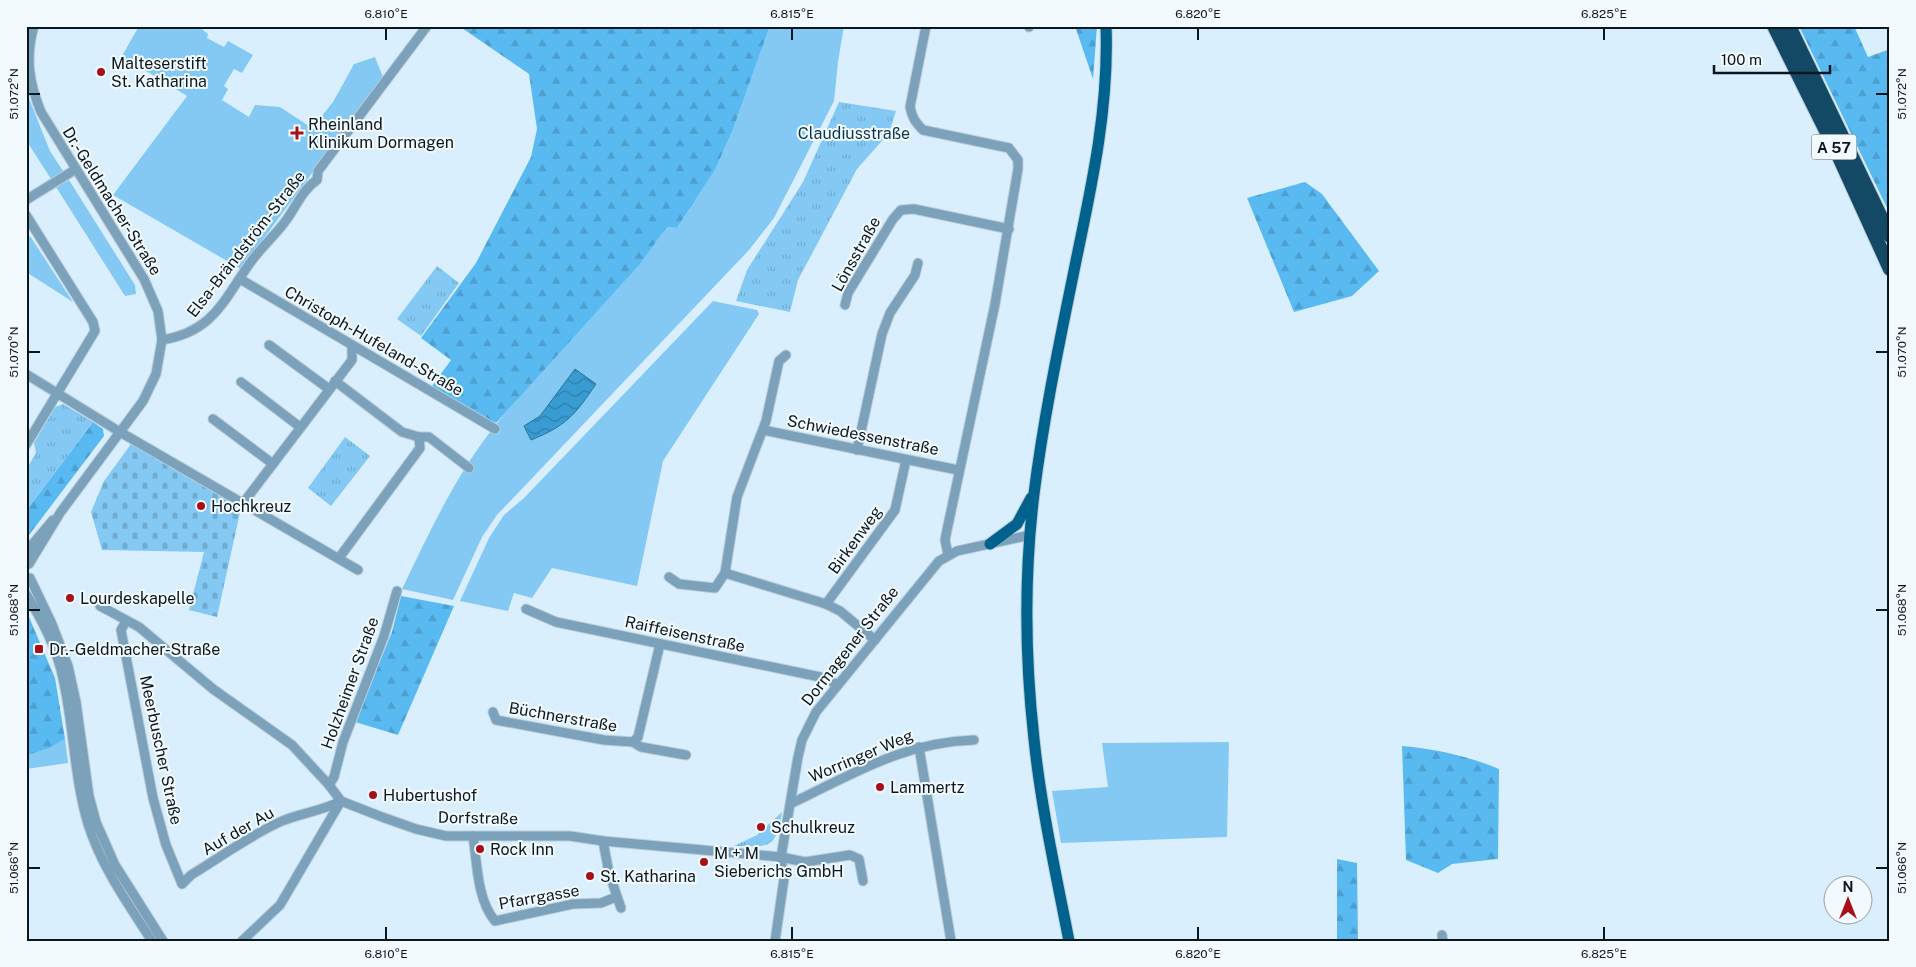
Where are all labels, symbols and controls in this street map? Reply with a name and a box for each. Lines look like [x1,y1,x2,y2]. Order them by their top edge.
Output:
text: 6.810°E [364,7,408,21]
text: 6.815°E [770,7,814,21]
text: 6.820°E [1175,7,1221,21]
text: 6.825°E [1581,7,1627,21]
scale bar [1714,42,1830,74]
text: 100 m [1721,51,1762,68]
place label: Malteserstift St. Katharina [111,54,207,91]
marker: Malteserstift St. Katharina [95,66,107,78]
text: 51.072°N [7,68,21,120]
text: 51.072°N [1895,68,1909,120]
place label: Rheinland Klinikum Dormagen [308,115,454,152]
street label: Dr.-Geldmacher-Straße [59,123,165,279]
park label: Claudiusstraße [798,124,910,143]
marker: Rheinland Klinikum Dormagen [290,126,304,140]
road number: A 57 [1812,134,1856,160]
street label: Elsa-Brändström-Straße [183,167,309,321]
street label: Lönsstraße [828,213,884,295]
street label: Christoph-Hufeland-Straße [281,282,467,400]
text: 51.070°N [7,326,21,378]
text: 51.070°N [1895,326,1909,378]
street label: Schwiedessenstraße [786,411,940,459]
place label: Hochkreuz [211,497,291,516]
marker: Hochkreuz [195,500,207,512]
street label: Birkenweg [824,502,886,578]
street label: Dormagener Straße [798,583,902,709]
text: 51.068°N [7,584,21,636]
text: 51.068°N [1895,584,1909,636]
place label: Lourdeskapelle [80,589,194,608]
marker: Lourdeskapelle [64,592,76,604]
street label: Raiffeisenstraße [623,612,747,656]
street label: Holzheimer Straße [317,614,383,752]
place label: Dr.-Geldmacher-Straße [49,640,220,659]
marker: Dr.-Geldmacher-Straße [33,643,45,655]
street label: Meerbuscher Straße [136,674,186,826]
street label: Büchnerstraße [507,698,619,736]
street label: Worringer Weg [806,725,916,787]
place label: Lammertz [890,778,965,797]
marker: Lammertz [874,781,886,793]
place label: Hubertushof [383,786,477,805]
marker: Hubertushof [367,789,379,801]
street label: Auf der Au [199,803,277,859]
street label: Dorfstraße [438,808,518,828]
place label: Schulkreuz [771,818,855,837]
marker: Schulkreuz [755,821,767,833]
place label: Rock Inn [490,840,554,859]
text: 51.066°N [7,842,21,894]
text: 51.066°N [1895,842,1909,894]
marker: Rock Inn [474,843,486,855]
place label: M + M Sieberichs GmbH [714,844,844,881]
marker: M + M Sieberichs GmbH [698,856,710,868]
place label: St. Katharina [600,867,696,886]
marker: St. Katharina [584,870,596,882]
north arrow [1824,874,1874,924]
text: N [1843,879,1853,895]
street label: Pfarrgasse [497,881,581,913]
text: 6.810°E [364,947,408,961]
text: 6.815°E [770,947,814,961]
text: 6.820°E [1175,947,1221,961]
text: 6.825°E [1581,947,1627,961]

